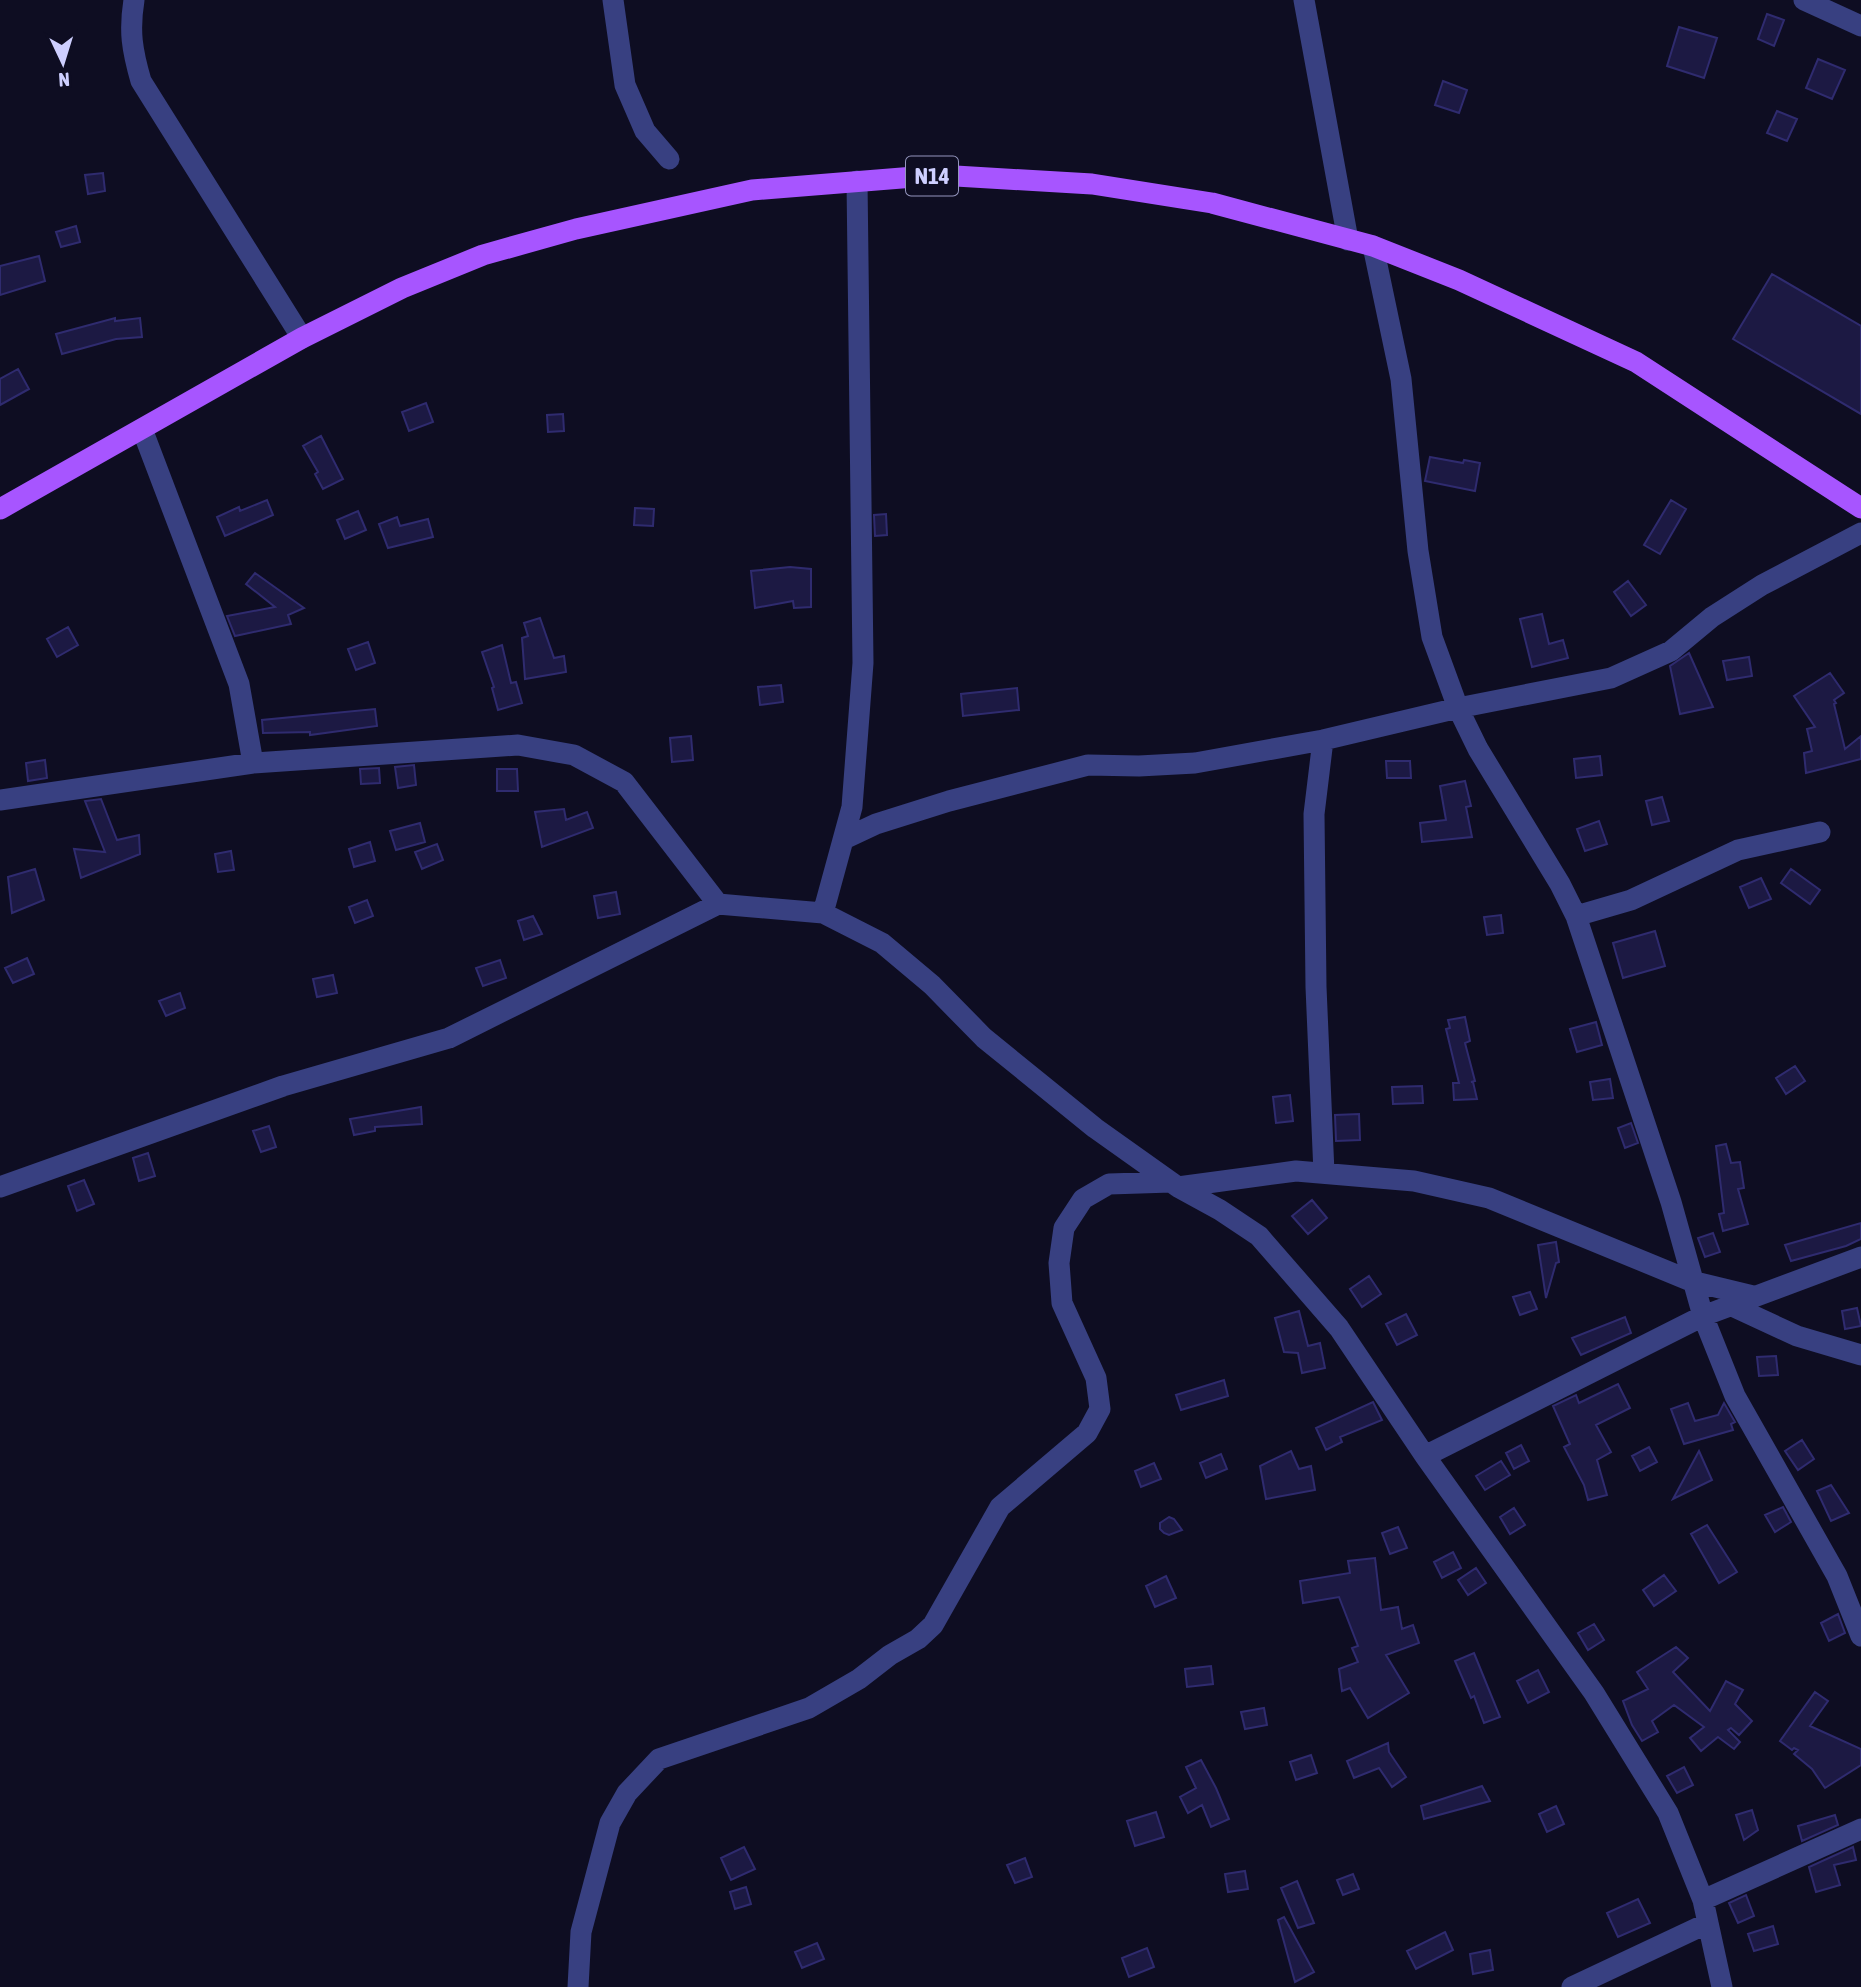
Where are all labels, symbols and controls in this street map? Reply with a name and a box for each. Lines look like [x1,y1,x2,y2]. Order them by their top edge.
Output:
north arrow [28,28,98,98]
text: N [58,69,71,91]
road number: N14 [906,156,958,196]

